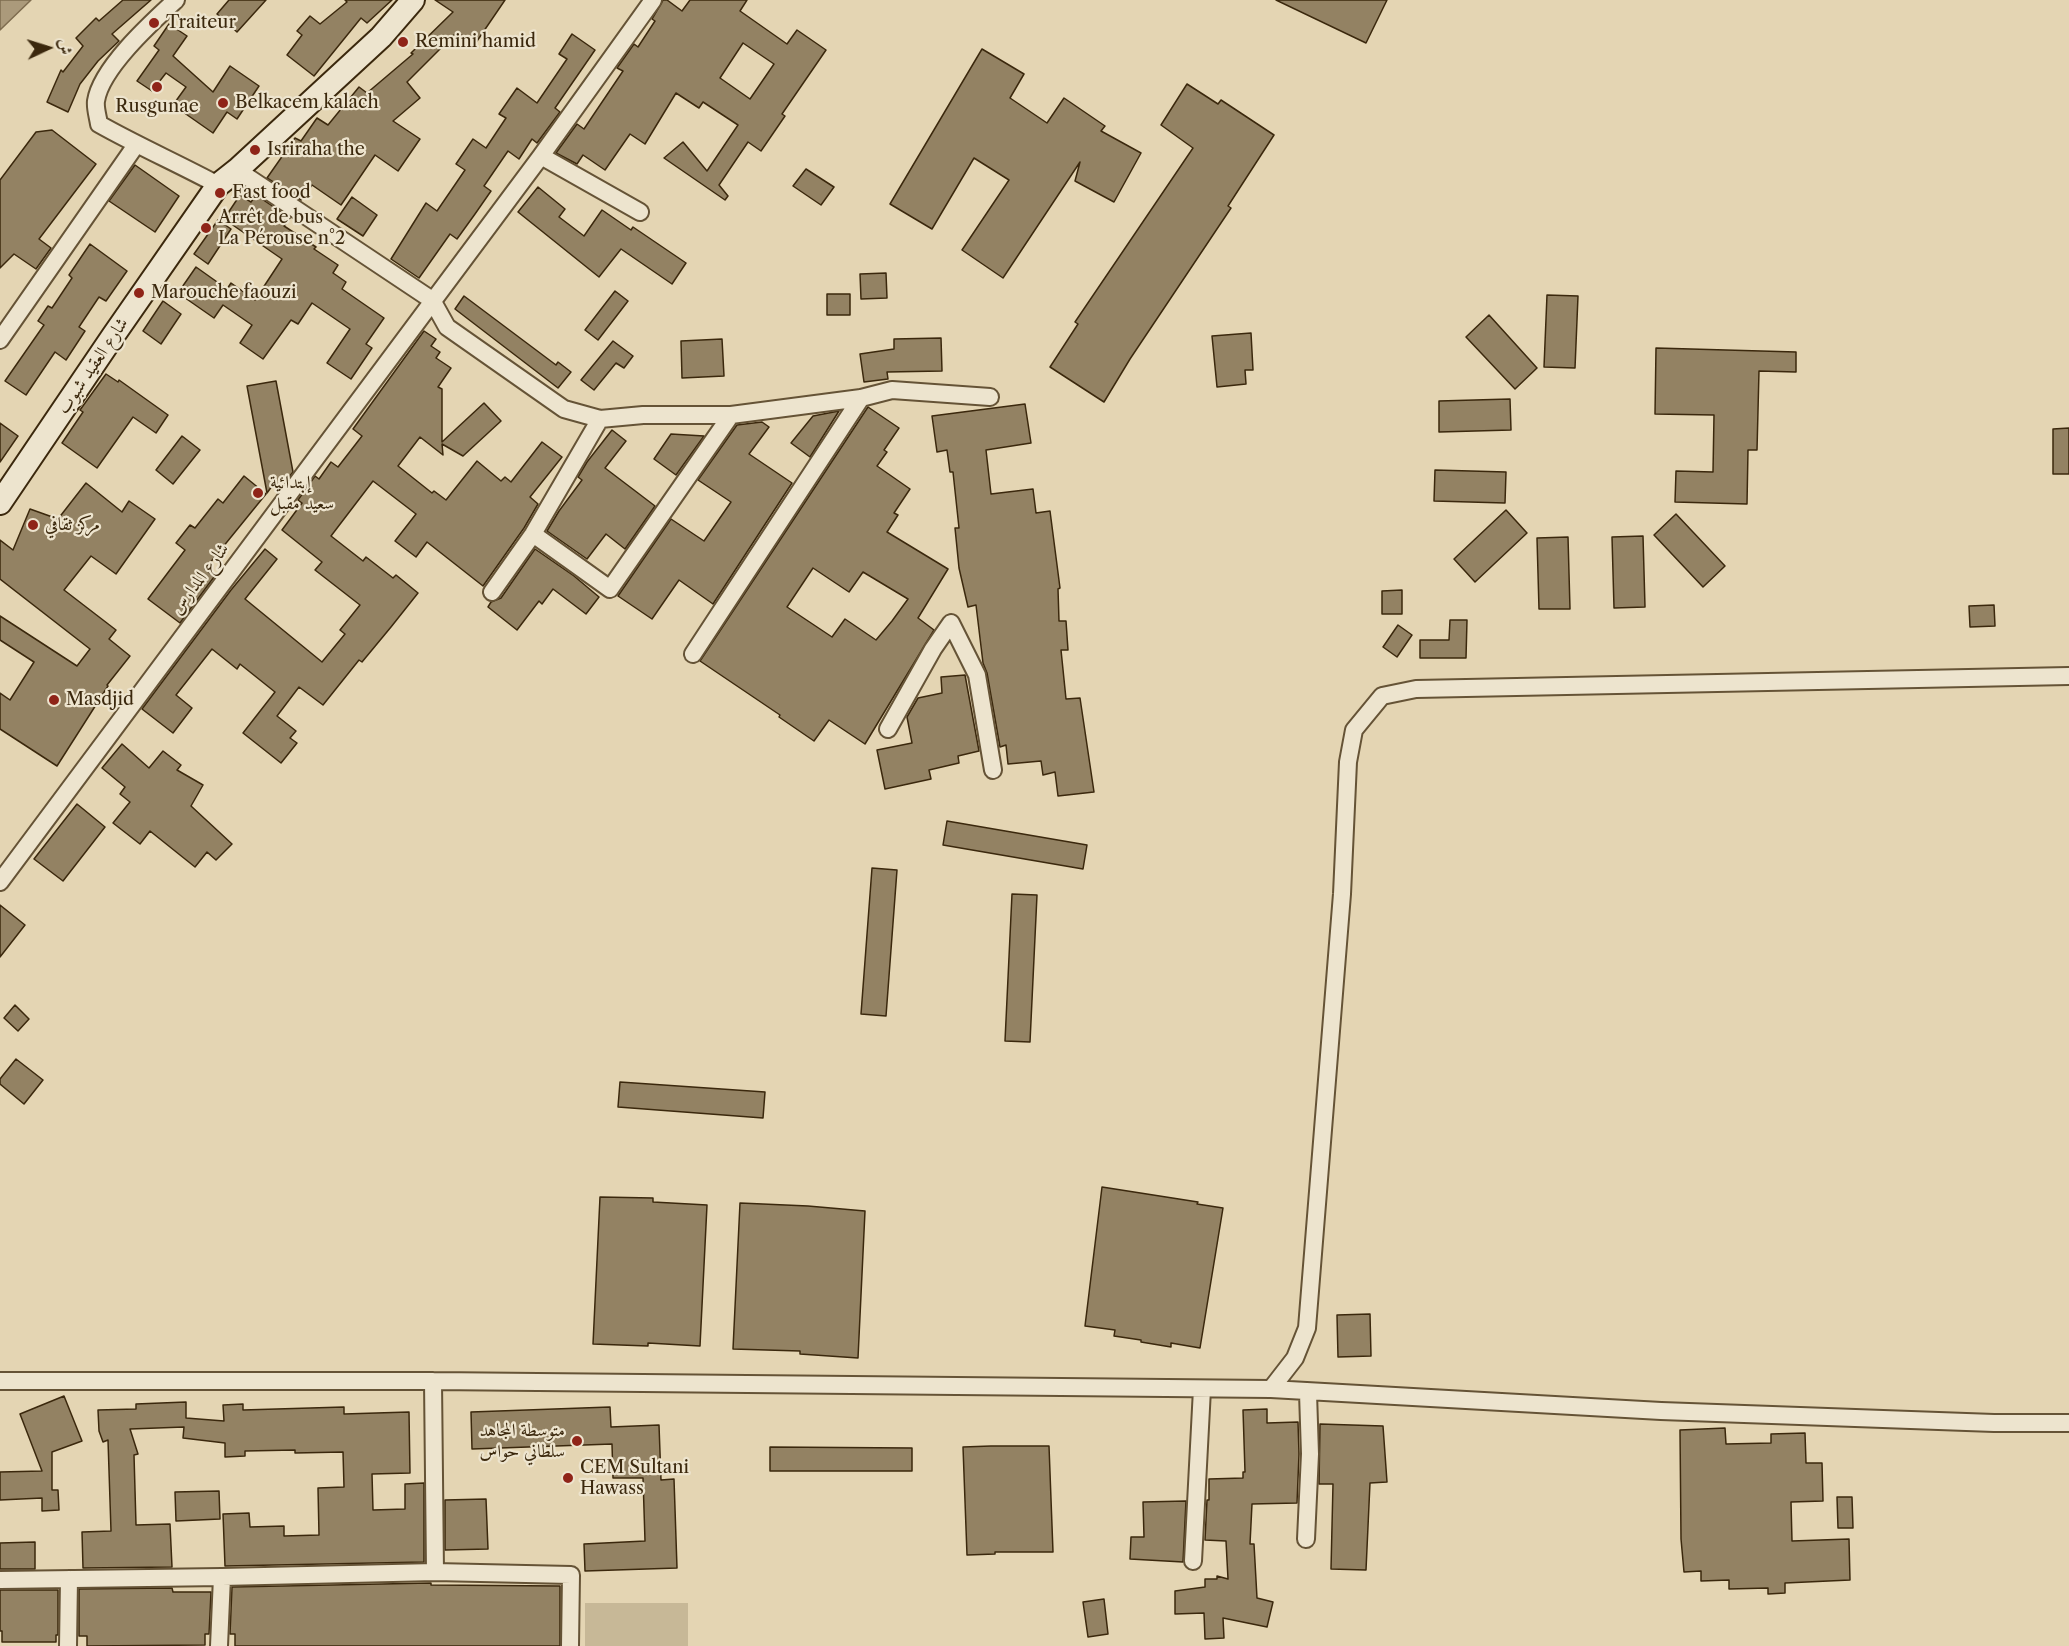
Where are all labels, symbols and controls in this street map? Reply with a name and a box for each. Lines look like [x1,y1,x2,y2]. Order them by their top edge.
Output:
place label: Traiteur [166,12,236,34]
marker: Traiteur [147,16,161,30]
north arrow [18,18,78,78]
place label: Remini hamid [415,31,536,53]
marker: Remini hamid [396,35,410,49]
text: ش [55,38,76,55]
marker: Rusgunae [150,80,164,94]
place label: Belkacem kalach [235,92,379,114]
place label: Rusgunae [115,96,199,118]
marker: Belkacem kalach [216,96,230,110]
place label: Isriraha the [267,139,365,161]
marker: Isriraha the [248,143,262,157]
place label: Fast food [232,182,311,204]
marker: Fast food [213,186,227,200]
place label: Arrêt de bus La Pérouse n°2 [218,207,345,250]
marker: Arrêt de bus La Pérouse n°2 [199,221,213,235]
place label: Marouche faouzi [151,282,296,304]
marker: Marouche faouzi [132,286,146,300]
street label: شارع العقيد شبوب [53,314,133,418]
place label: إبتدائية سعيد مقبل [270,472,334,514]
marker: إبتدائية سعيد مقبل [251,486,265,500]
place label: مركز ثقافي [45,514,100,536]
marker: مركز ثقافي [26,518,40,532]
street label: شارع المدارس [166,539,234,619]
place label: Masdjid [66,689,134,711]
marker: Masdjid [47,693,61,707]
place label: متوسطة المجاهد سلطاني حواس [479,1420,565,1462]
marker: متوسطة المجاهد سلطاني حواس [570,1434,584,1448]
place label: CEM Sultani Hawass [580,1457,689,1500]
marker: CEM Sultani Hawass [561,1471,575,1485]

